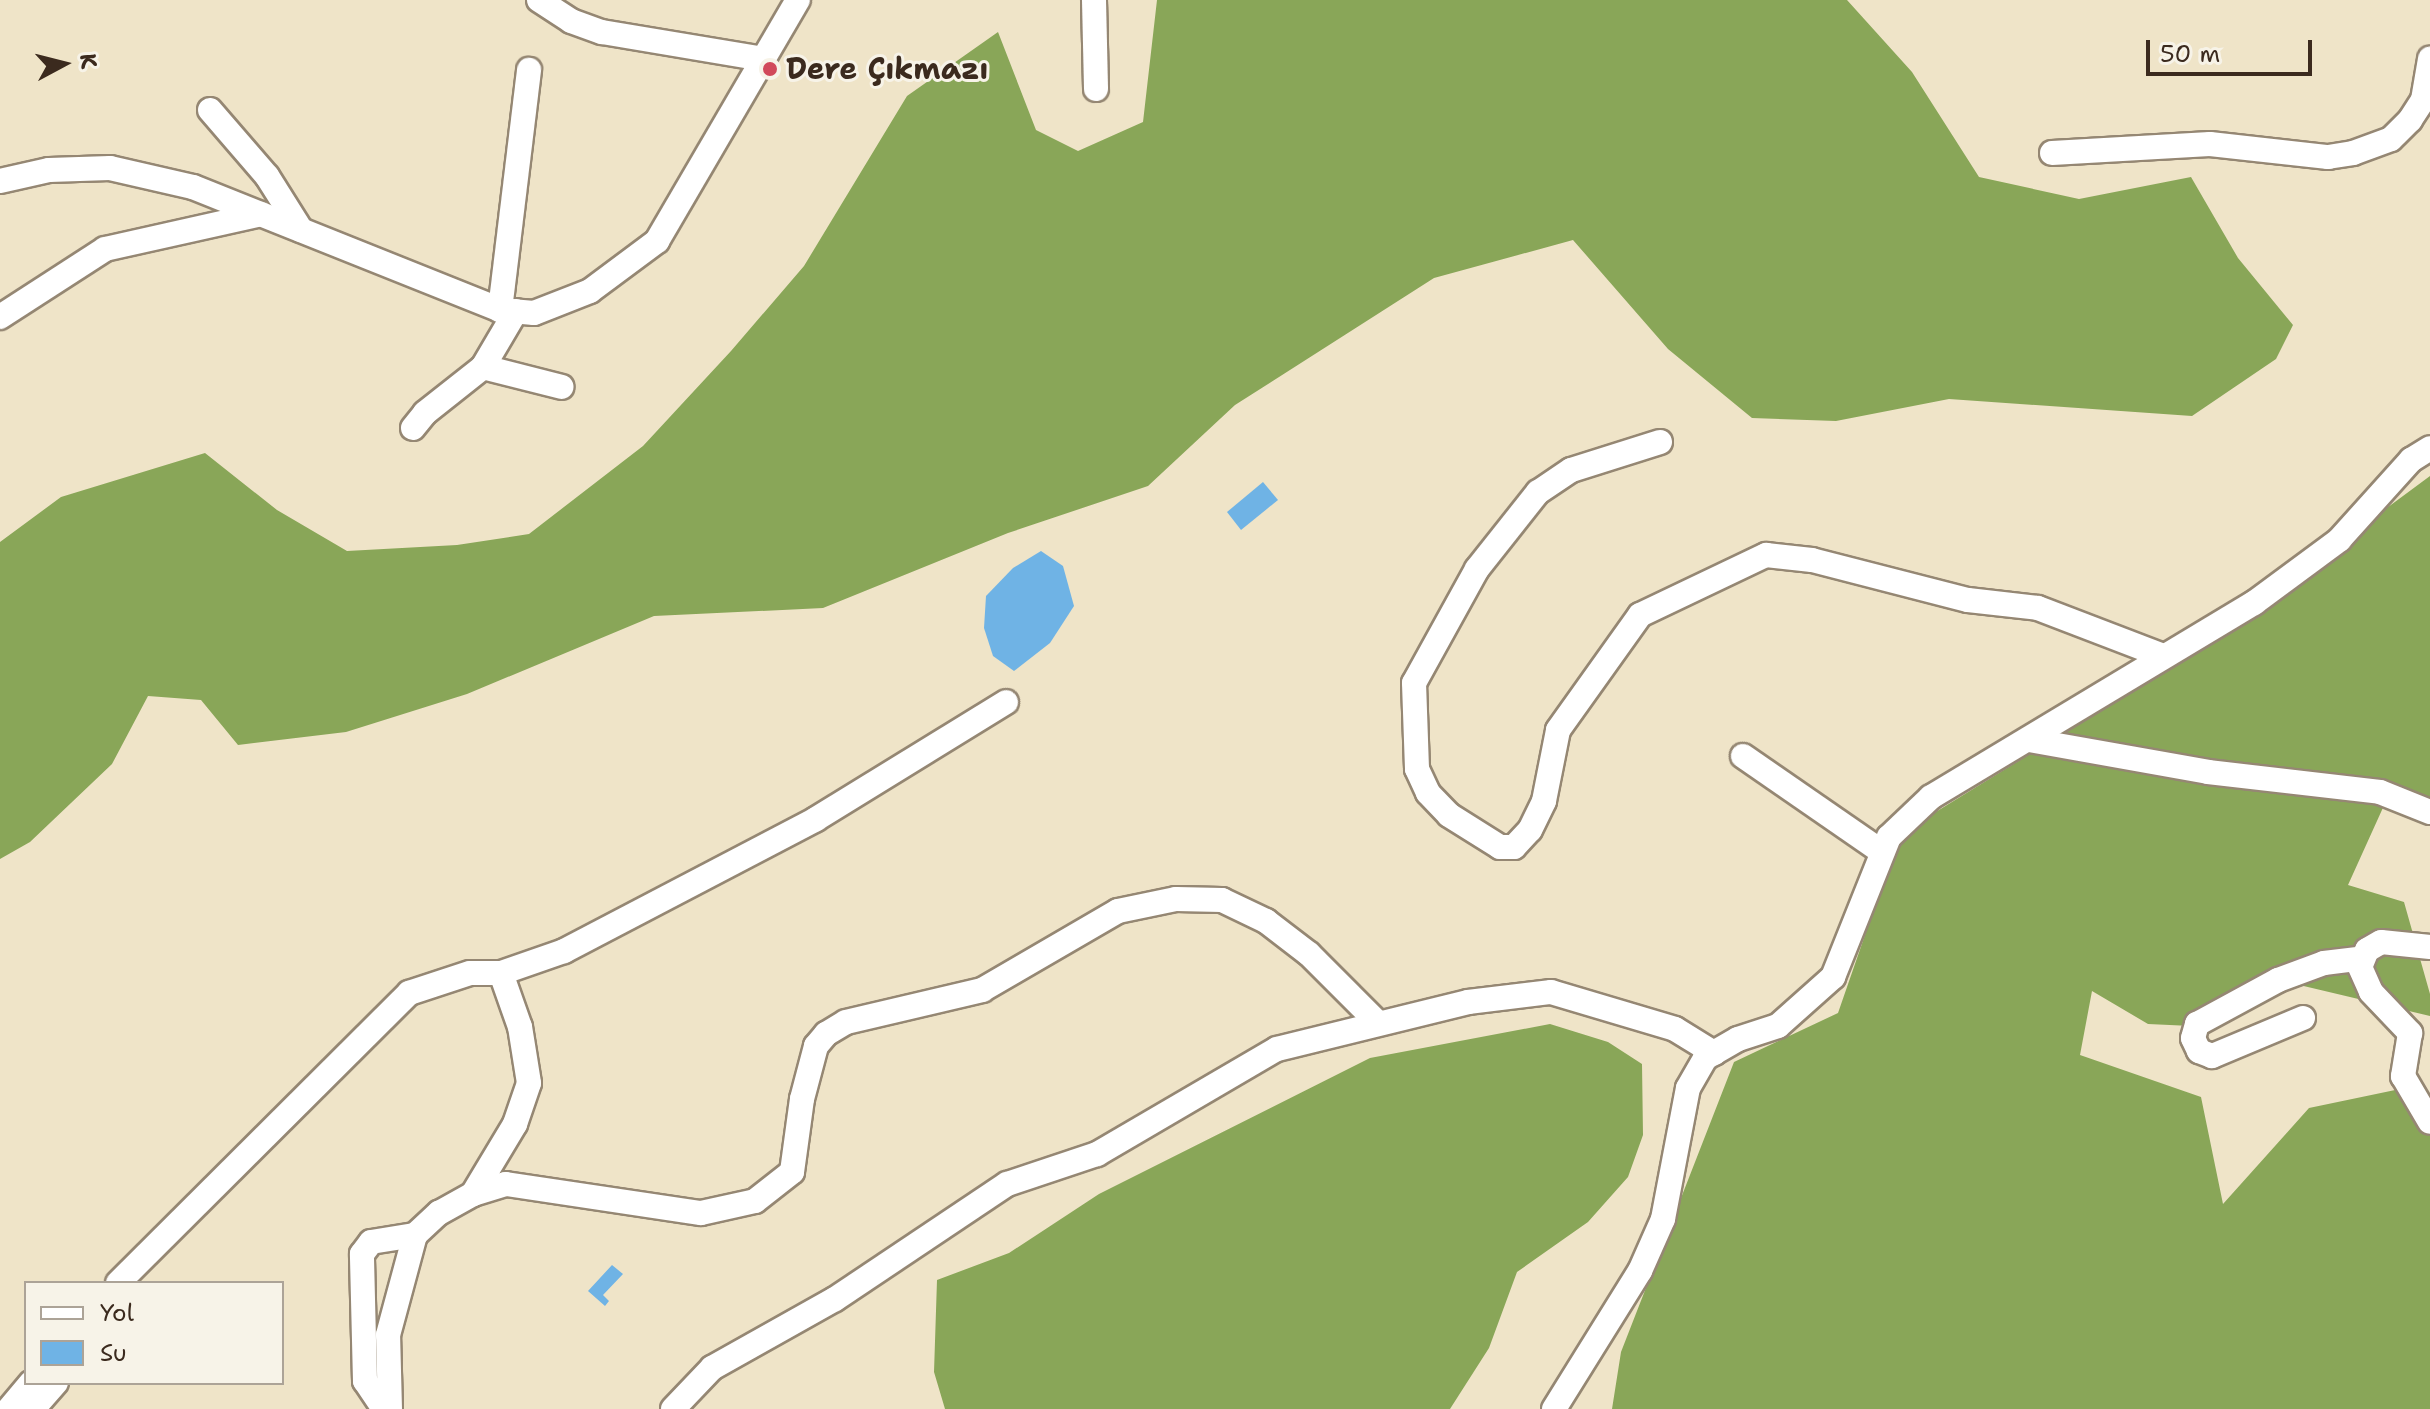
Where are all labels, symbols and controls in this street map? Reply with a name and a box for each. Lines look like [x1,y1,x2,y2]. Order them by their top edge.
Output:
north arrow [24,24,104,104]
scale bar [2150,24,2316,74]
text: 50 m [2160,38,2220,70]
place label: Dere Çıkmazı [786,51,988,87]
text: K [73,52,104,70]
marker: Dere Çıkmazı [761,60,779,78]
legend [24,1281,284,1385]
text: Yol [100,1297,134,1329]
text: Su [100,1337,127,1369]

